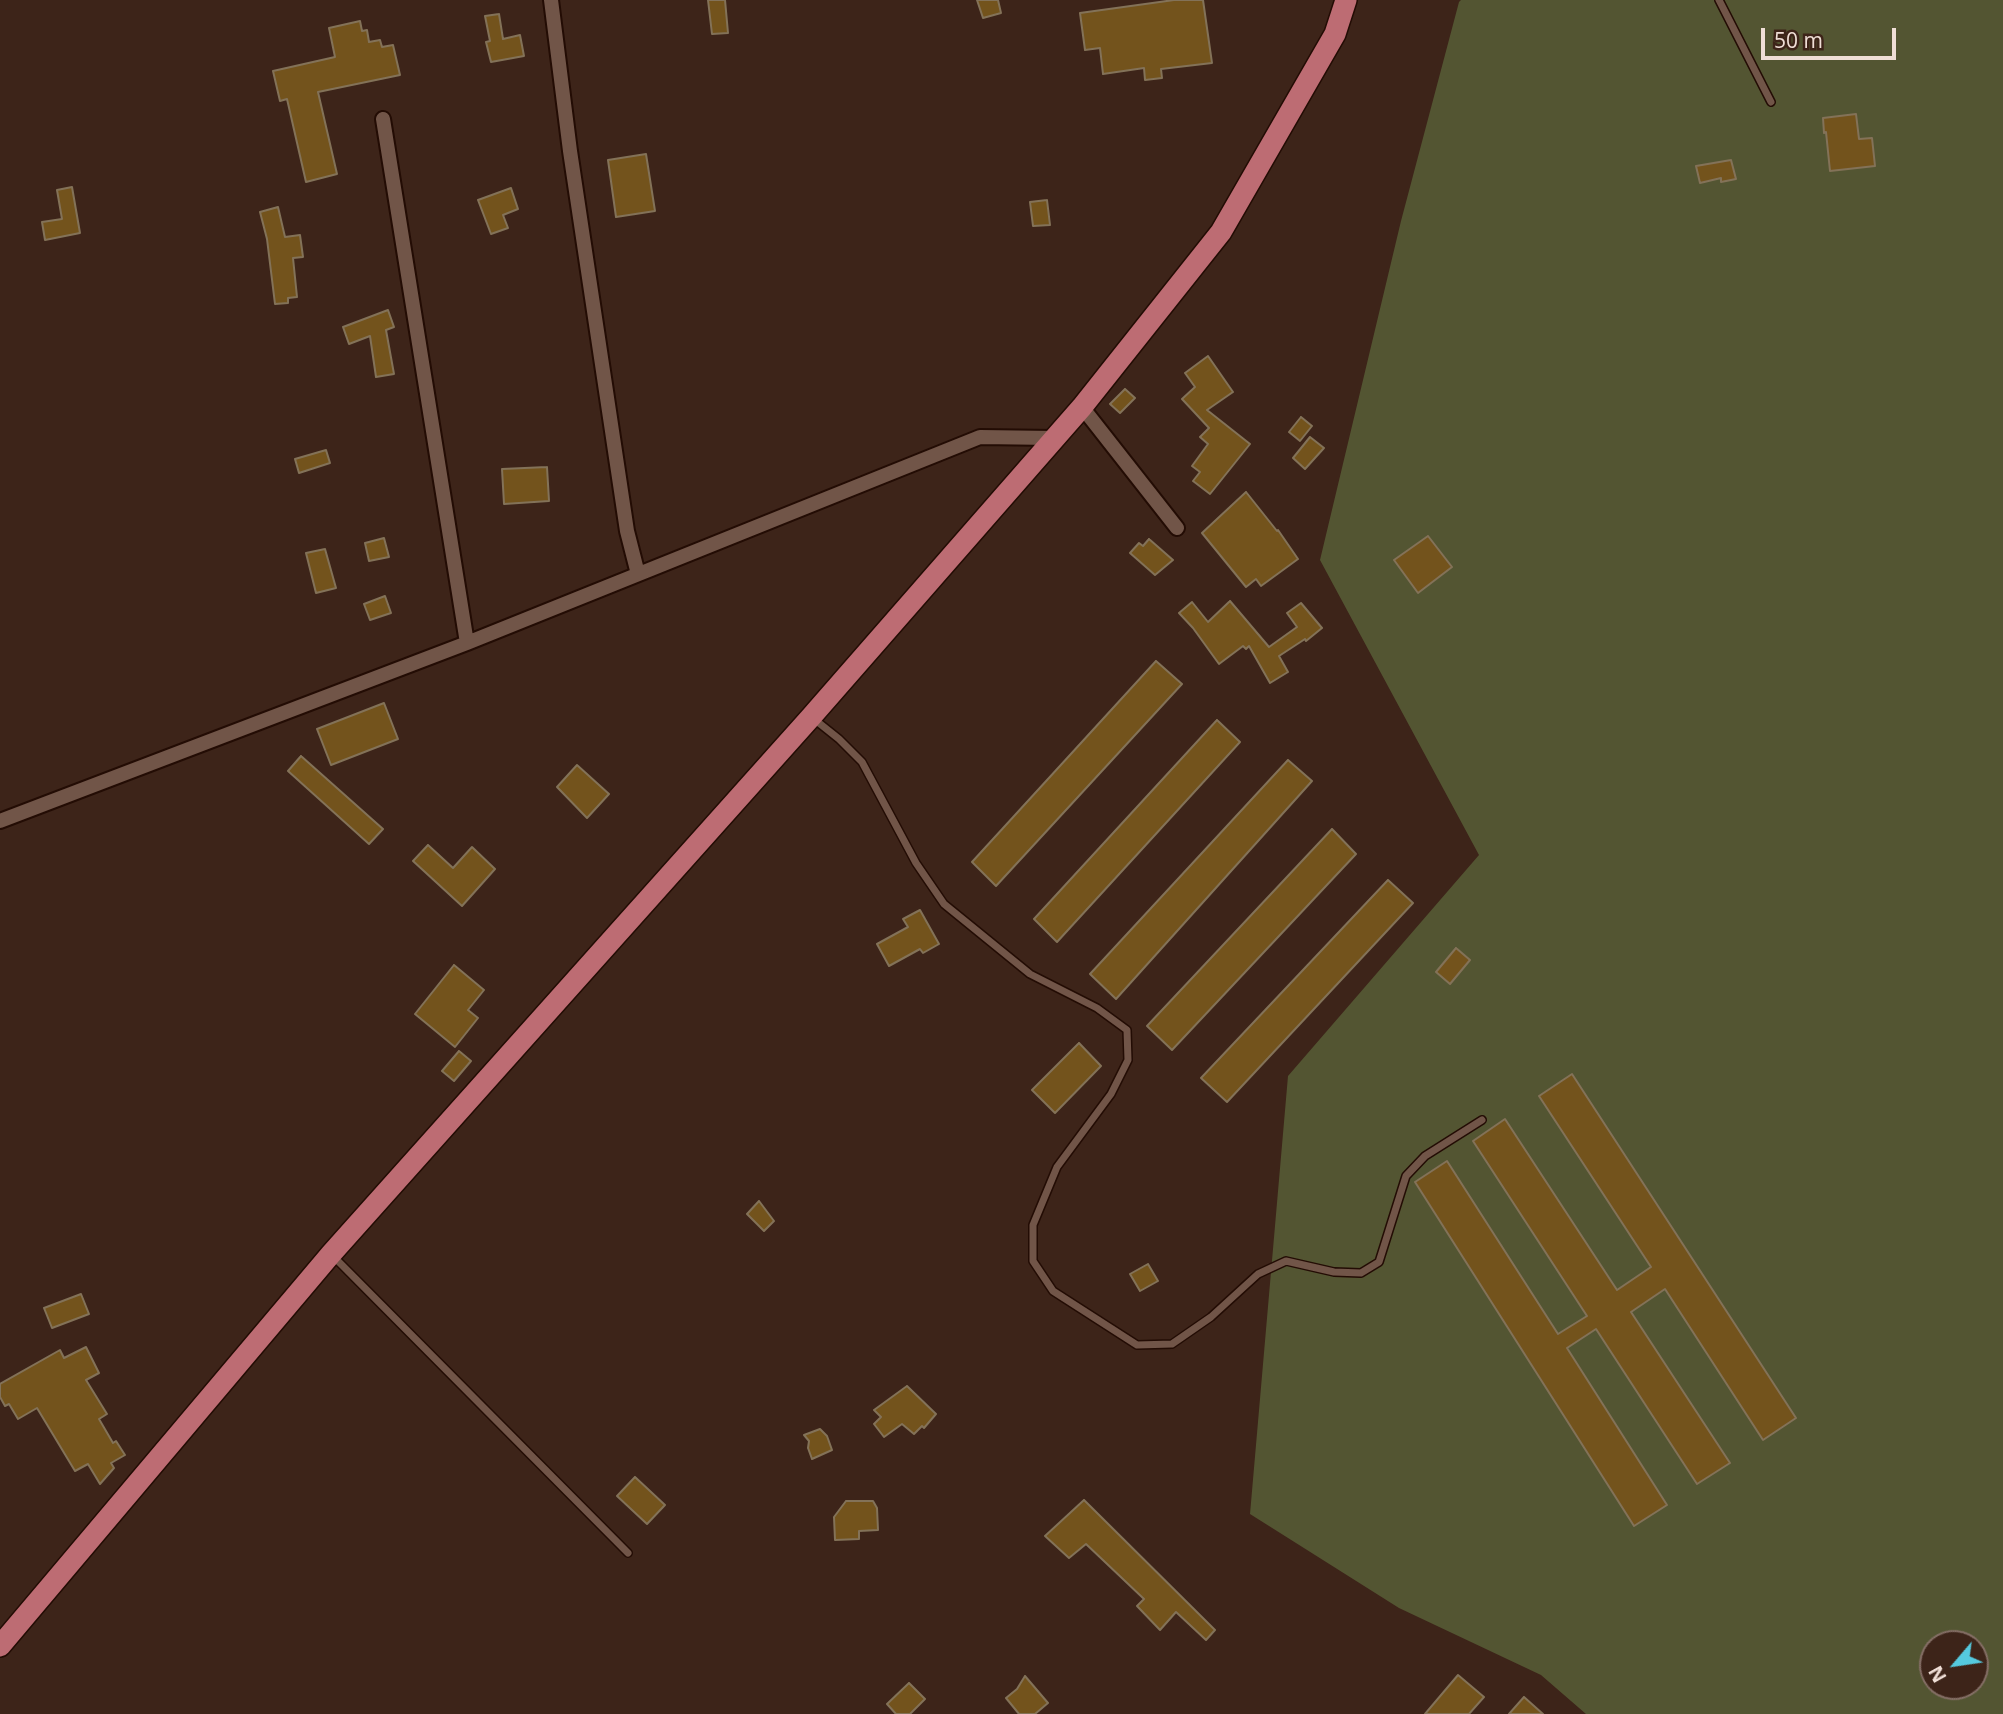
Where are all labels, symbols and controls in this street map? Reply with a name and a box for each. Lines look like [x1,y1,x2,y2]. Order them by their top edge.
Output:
scale bar [1765,14,1900,58]
text: 50 m [1774,26,1823,54]
north arrow [1919,1630,1989,1700]
text: N [1922,1661,1953,1687]

